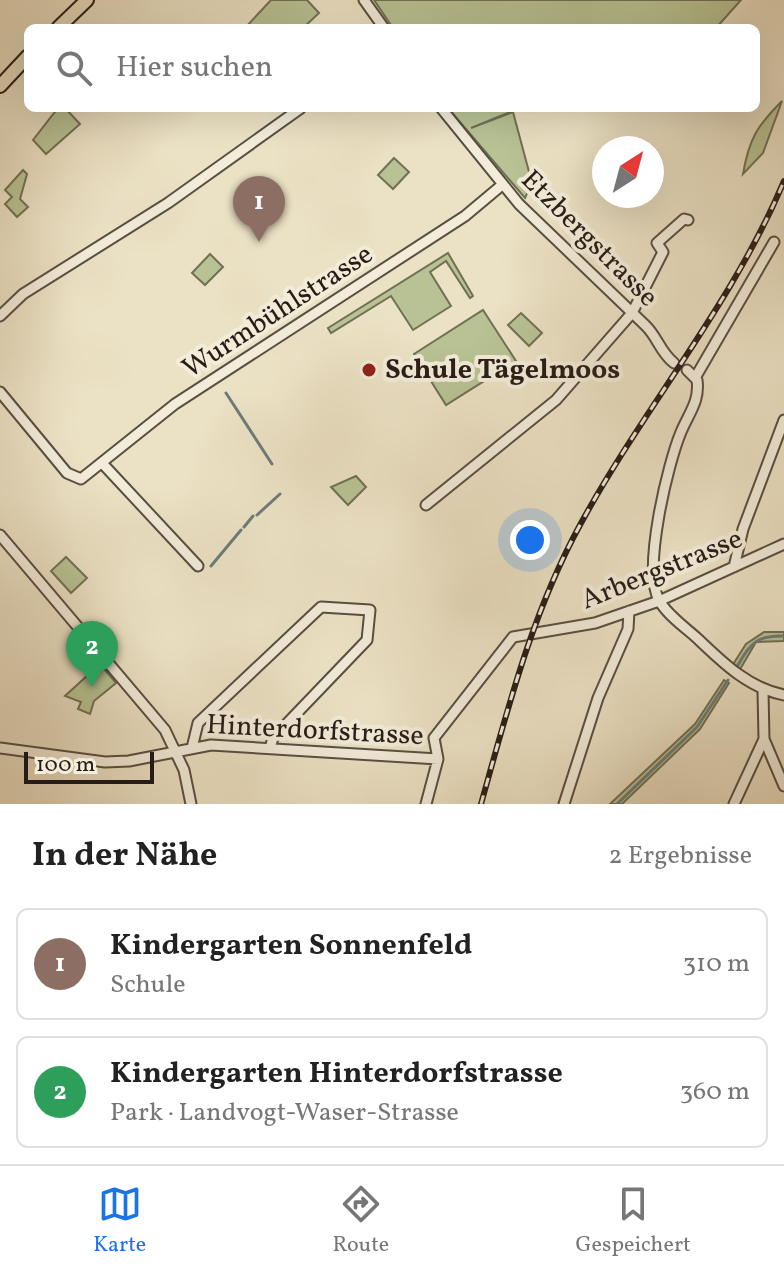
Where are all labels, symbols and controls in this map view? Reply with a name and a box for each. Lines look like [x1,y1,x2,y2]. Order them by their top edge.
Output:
search box [24,24,760,112]
icon: search [52,46,96,90]
text: Hier suchen [116,47,273,89]
north arrow [592,136,664,208]
street label: Etzbergstrasse [512,162,666,316]
pin: 1 [233,176,285,242]
street label: Wurmbühlstrasse [175,236,381,388]
place label: Schule Tägelmoos [385,351,620,390]
marker: Schule Tägelmoos [360,361,378,379]
your location [510,520,550,560]
street label: Arbergstrasse [576,520,748,620]
pin: 2 [66,621,118,687]
street label: Hinterdorfstrasse [205,706,425,756]
scale bar [24,748,154,784]
text: 100 m [36,750,95,781]
text: In der Nähe [32,833,217,880]
text: 2 Ergebnisse [609,838,752,874]
text: Kindergarten Sonnenfeld [110,925,472,967]
text: 1 [55,946,65,982]
text: 310 m [683,946,750,982]
text: Schule [110,967,186,1003]
text: Kindergarten Hinterdorfstrasse [110,1053,563,1095]
text: 2 [53,1074,67,1110]
text: 360 m [680,1074,750,1110]
text: Park · Landvogt-Waser-Strasse [110,1095,459,1131]
tab: Karte [93,1182,146,1261]
tab: Route [333,1182,389,1261]
tab: Gespeichert [575,1182,691,1261]

